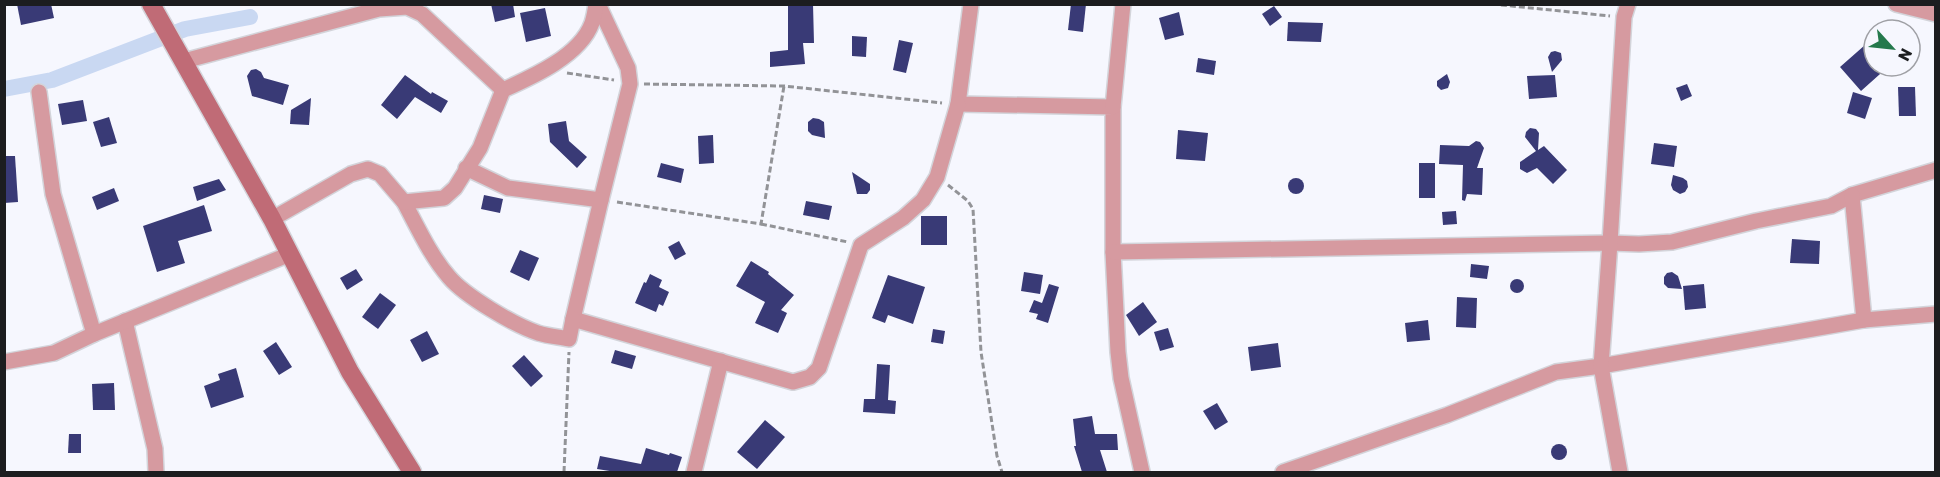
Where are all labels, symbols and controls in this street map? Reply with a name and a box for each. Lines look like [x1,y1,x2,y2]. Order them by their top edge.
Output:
north arrow [1862,18,1922,78]
text: N [1894,45,1916,64]

